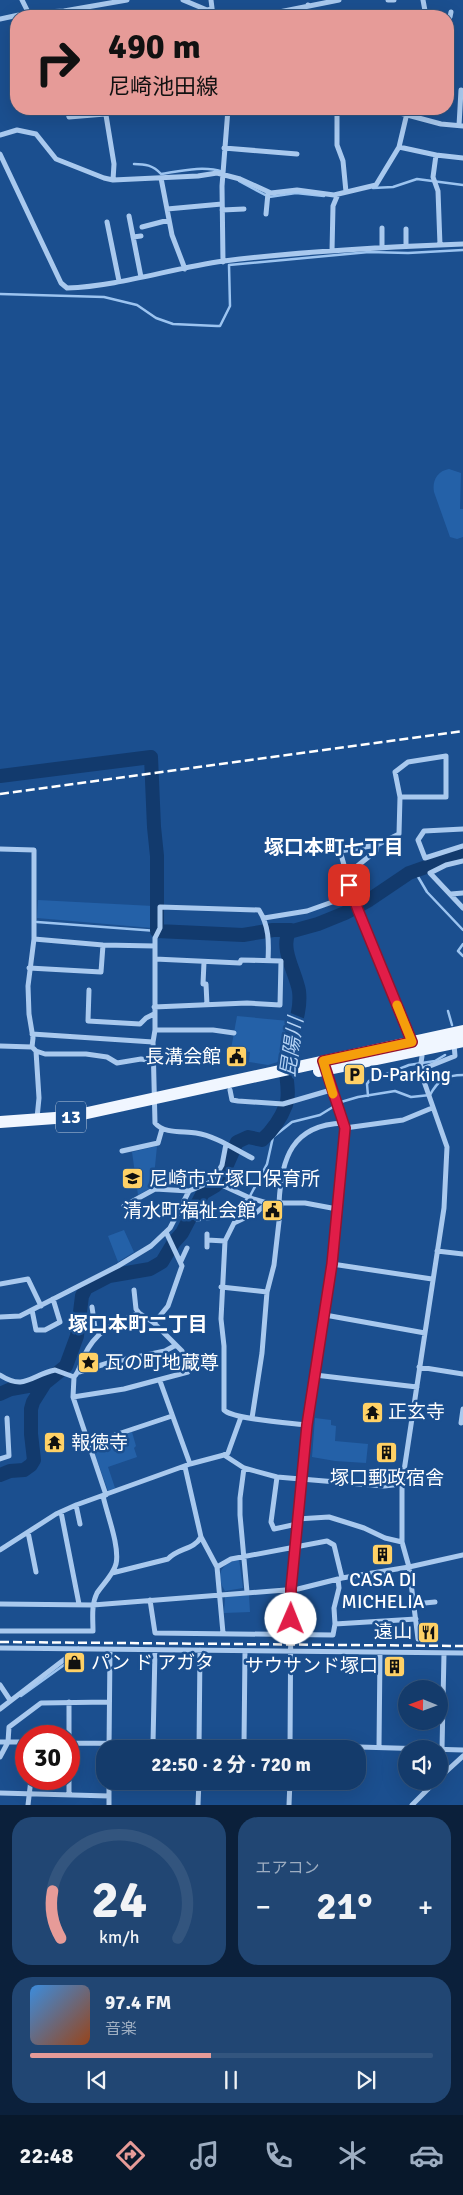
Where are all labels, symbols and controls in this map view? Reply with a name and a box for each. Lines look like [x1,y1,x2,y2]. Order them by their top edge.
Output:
text: 490 m [108,25,201,68]
icon: right [25,30,90,95]
text: 尼崎池田線 [108,73,218,100]
district label: 塚口本町七丁目 [264,835,404,860]
pin [328,864,370,906]
icon: arrive [335,871,363,899]
water label: 昆陽川 [275,1014,309,1078]
place label: 長溝会館 [145,1045,221,1069]
public building icon: 長溝会館 [225,1045,249,1069]
parking icon: D-Parking [342,1063,366,1087]
place label: D-Parking [370,1063,451,1087]
road number: 13 [56,1102,86,1132]
school or university icon: 尼崎市立塚口保育所 [121,1167,145,1191]
place label: 尼崎市立塚口保育所 [149,1167,320,1191]
place label: 清水町福祉会館 [123,1199,256,1223]
public building icon: 清水町福祉会館 [260,1199,284,1223]
district label: 塚口本町二丁目 [68,1312,208,1337]
place icon: 瓦の町地蔵尊 [77,1351,101,1375]
place label: 瓦の町地蔵尊 [105,1351,219,1375]
temple icon: 正玄寺 [360,1400,384,1424]
place label: 正玄寺 [388,1400,445,1424]
temple icon: 報徳寺 [43,1431,67,1455]
place label: 報徳寺 [71,1431,128,1455]
building icon: 塚口郵政宿舎 [375,1440,399,1464]
place label: 塚口郵政宿舎 [330,1466,444,1490]
building icon: CASA DI MICHELIA [371,1542,395,1566]
place label: CASA DI MICHELIA [342,1568,425,1614]
position arrow [264,1592,316,1644]
place label: 遠山 [374,1620,412,1644]
restaurant icon: 遠山 [416,1620,440,1644]
shop icon: パン ド アガタ [63,1651,87,1675]
place label: パン ド アガタ [91,1651,214,1675]
place label: サウサンド塚口 [245,1654,378,1678]
building icon: サウサンド塚口 [382,1654,406,1678]
north arrow [398,1680,448,1730]
map controls [398,1680,448,1790]
speed limit sign: 30 [15,1725,80,1790]
button: sound [398,1740,448,1790]
text: 22:50 · 2 分 · 720 m [151,1753,311,1777]
text: エアコン [256,1858,320,1878]
text: 24 [91,1868,147,1932]
text: 21° [316,1883,372,1930]
text: − [256,1890,271,1924]
text: + [418,1890,433,1924]
text: km/h [99,1926,139,1948]
text: 97.4 FM [105,1991,171,2015]
text: 音楽 [105,2019,137,2039]
icon: previous [83,2066,111,2094]
icon: pause [217,2066,245,2094]
icon: next [352,2066,380,2094]
icon: directions [113,2138,148,2173]
icon: music [187,2138,222,2173]
icon: phone [261,2138,296,2173]
icon: climate [335,2138,370,2173]
icon: car [409,2138,444,2173]
text: 22:48 [20,2142,74,2169]

